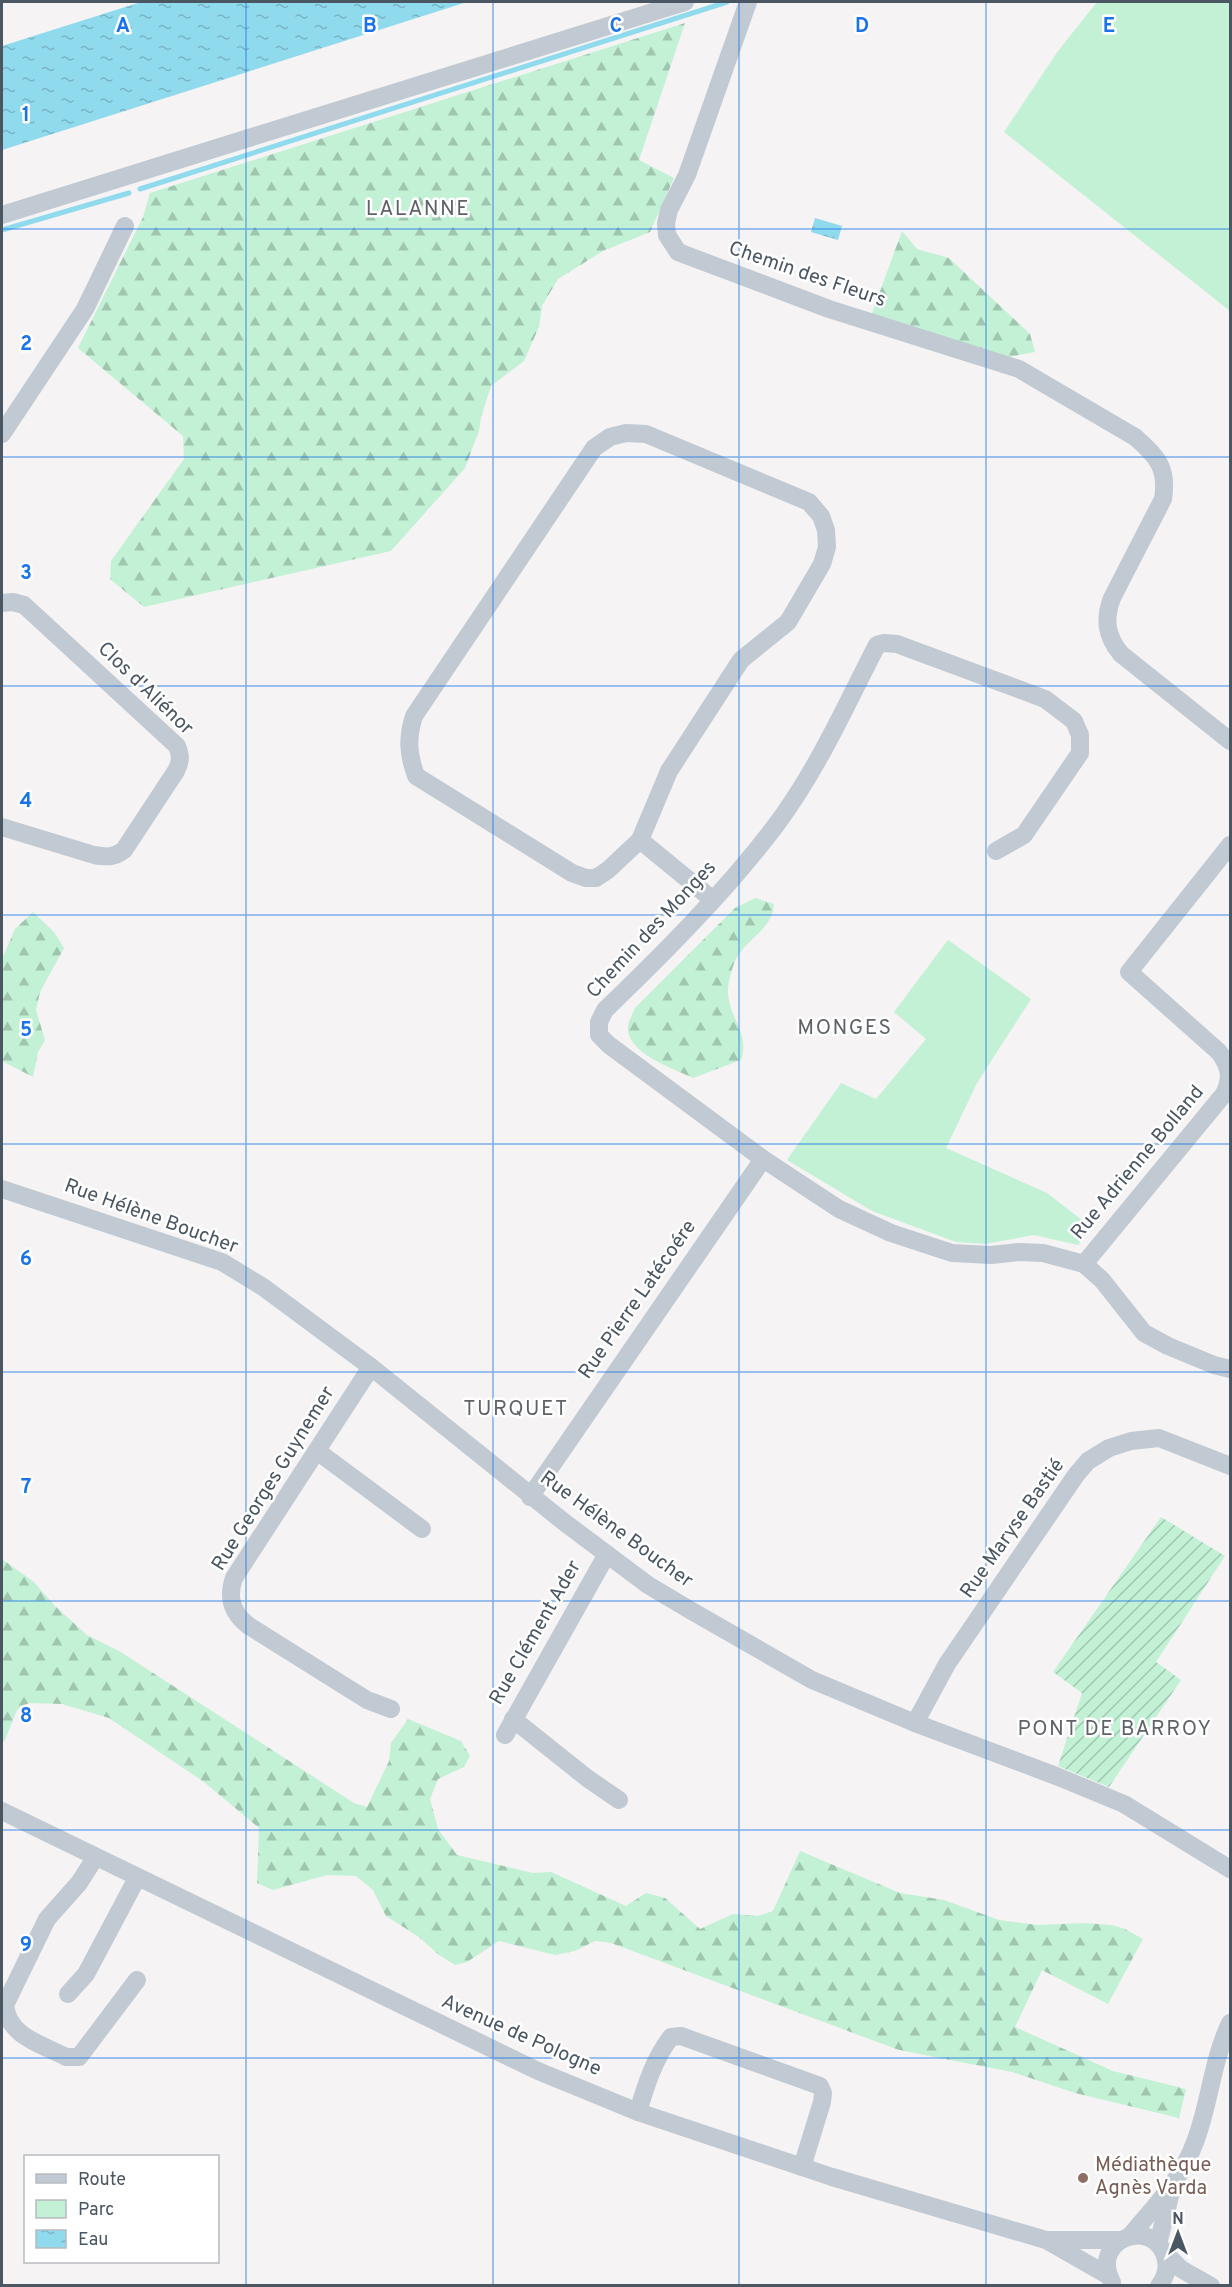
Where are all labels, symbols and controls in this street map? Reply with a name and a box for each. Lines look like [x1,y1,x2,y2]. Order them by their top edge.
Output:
text: A [116,14,130,40]
text: B [363,14,377,40]
text: C [610,14,622,40]
text: D [855,14,869,40]
text: E [1103,14,1115,40]
text: 1 [22,103,30,129]
district label: LALANNE [366,196,470,223]
street label: Chemin des Fleurs [725,236,889,314]
text: 2 [20,332,32,358]
text: 3 [20,561,32,587]
street label: Clos d'Aliénor [91,637,199,741]
text: 4 [20,789,32,815]
street label: Chemin des Monges [581,856,723,1004]
district label: MONGES [797,1015,893,1042]
text: 5 [20,1018,32,1044]
street label: Rue Adrienne Bolland [1066,1080,1210,1246]
street label: Rue Hélène Boucher [60,1173,242,1261]
street label: Rue Pierre Latécoére [573,1215,703,1385]
text: 6 [20,1247,32,1273]
street label: Rue Georges Guynemer [207,1382,342,1576]
district label: TURQUET [463,1396,569,1423]
street label: Rue Maryse Bastié [955,1454,1071,1604]
street label: Rue Hélène Boucher [534,1466,698,1595]
text: 7 [21,1475,31,1501]
street label: Rue Clément Ader [484,1556,588,1710]
text: 8 [20,1704,32,1730]
district label: PONT DE BARROY [1018,1716,1212,1743]
text: 9 [20,1933,32,1959]
street label: Avenue de Pologne [437,1989,605,2083]
place label: Médiathèque Agnès Varda [1095,2153,1211,2202]
legend [24,2155,219,2263]
text: Route [78,2169,126,2192]
marker: Médiathèque Agnès Varda [1076,2171,1090,2185]
text: Parc [78,2199,114,2222]
north arrow [1148,2203,1208,2263]
text: N [1172,2210,1184,2230]
text: Eau [78,2229,108,2252]

